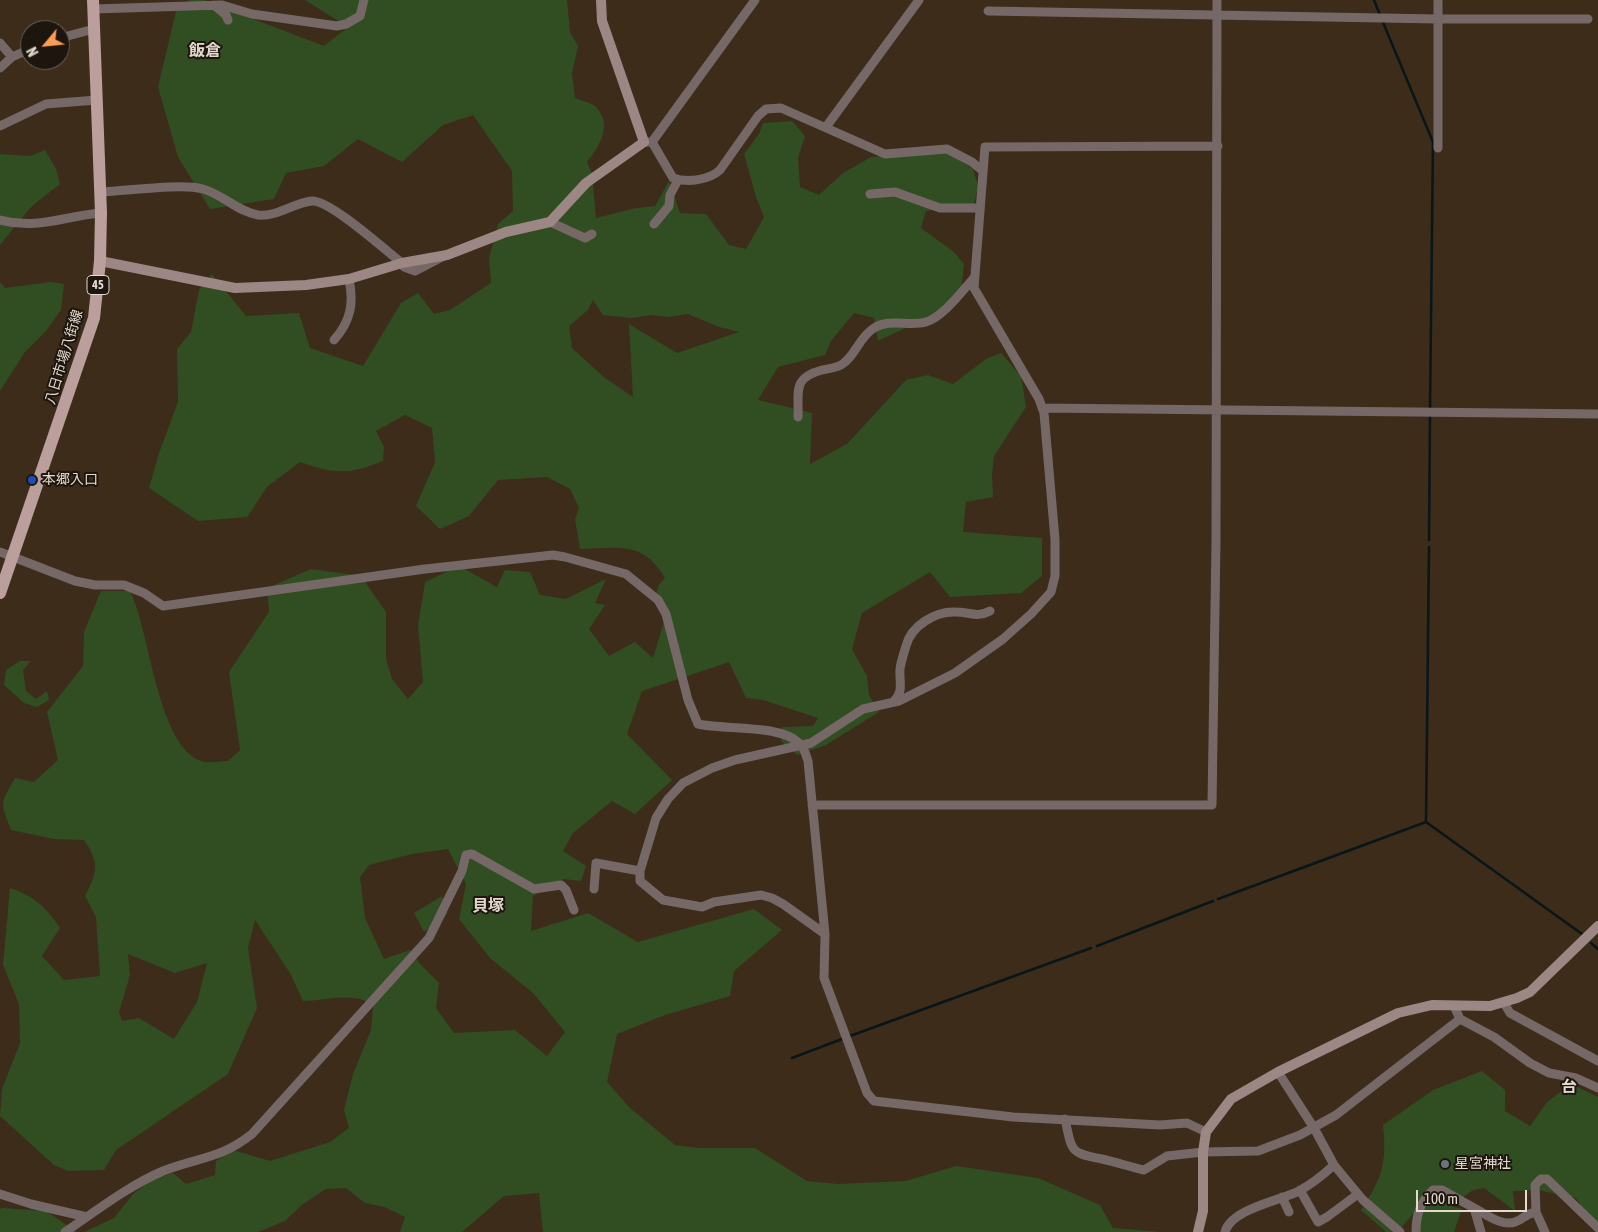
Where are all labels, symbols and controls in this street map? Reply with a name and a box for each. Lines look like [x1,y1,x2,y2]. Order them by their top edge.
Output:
north arrow [20,20,70,70]
district label: 飯倉 [189,41,221,61]
text: N [24,44,42,59]
road number: 45 [87,276,109,294]
street label: 八日市場八街線 [42,308,86,406]
place label: 本郷入口 [42,472,98,488]
marker: 本郷入口 [26,474,38,486]
district label: 貝塚 [472,896,504,916]
district label: 台 [1561,1077,1577,1097]
place label: 星宮神社 [1455,1156,1511,1172]
marker: 星宮神社 [1439,1158,1451,1170]
scale bar [1418,1180,1529,1212]
text: 100 m [1424,1190,1458,1207]

